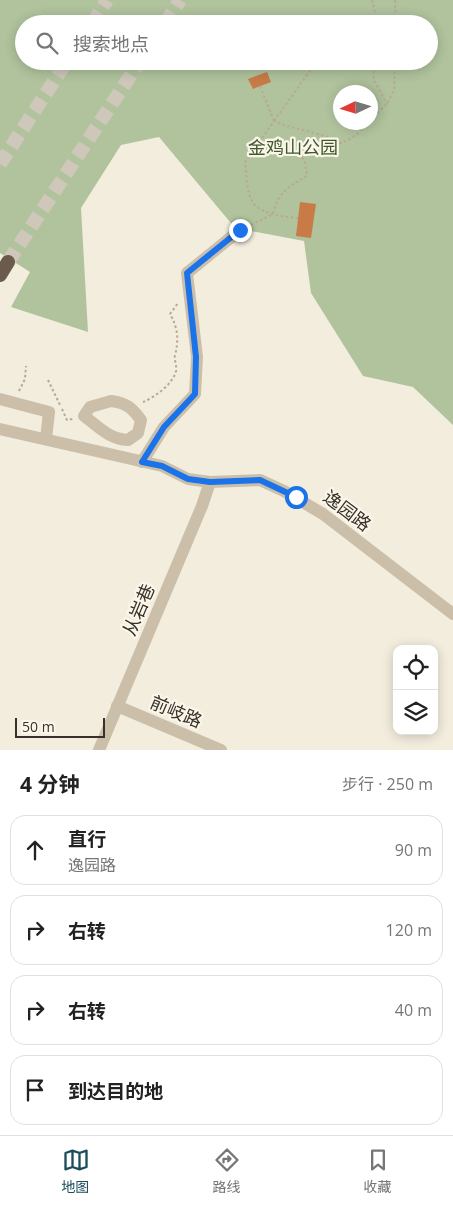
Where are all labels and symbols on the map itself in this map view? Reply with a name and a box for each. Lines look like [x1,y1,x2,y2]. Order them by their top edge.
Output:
north arrow [333,85,378,130]
park label: 金鸡山公园 [248,135,338,159]
route end [229,219,252,242]
street label: 逸园路 [319,484,376,536]
route start [285,486,308,509]
street label: 从岩巷 [116,580,160,639]
street label: 前岐路 [147,689,206,733]
scale bar [15,715,105,738]

